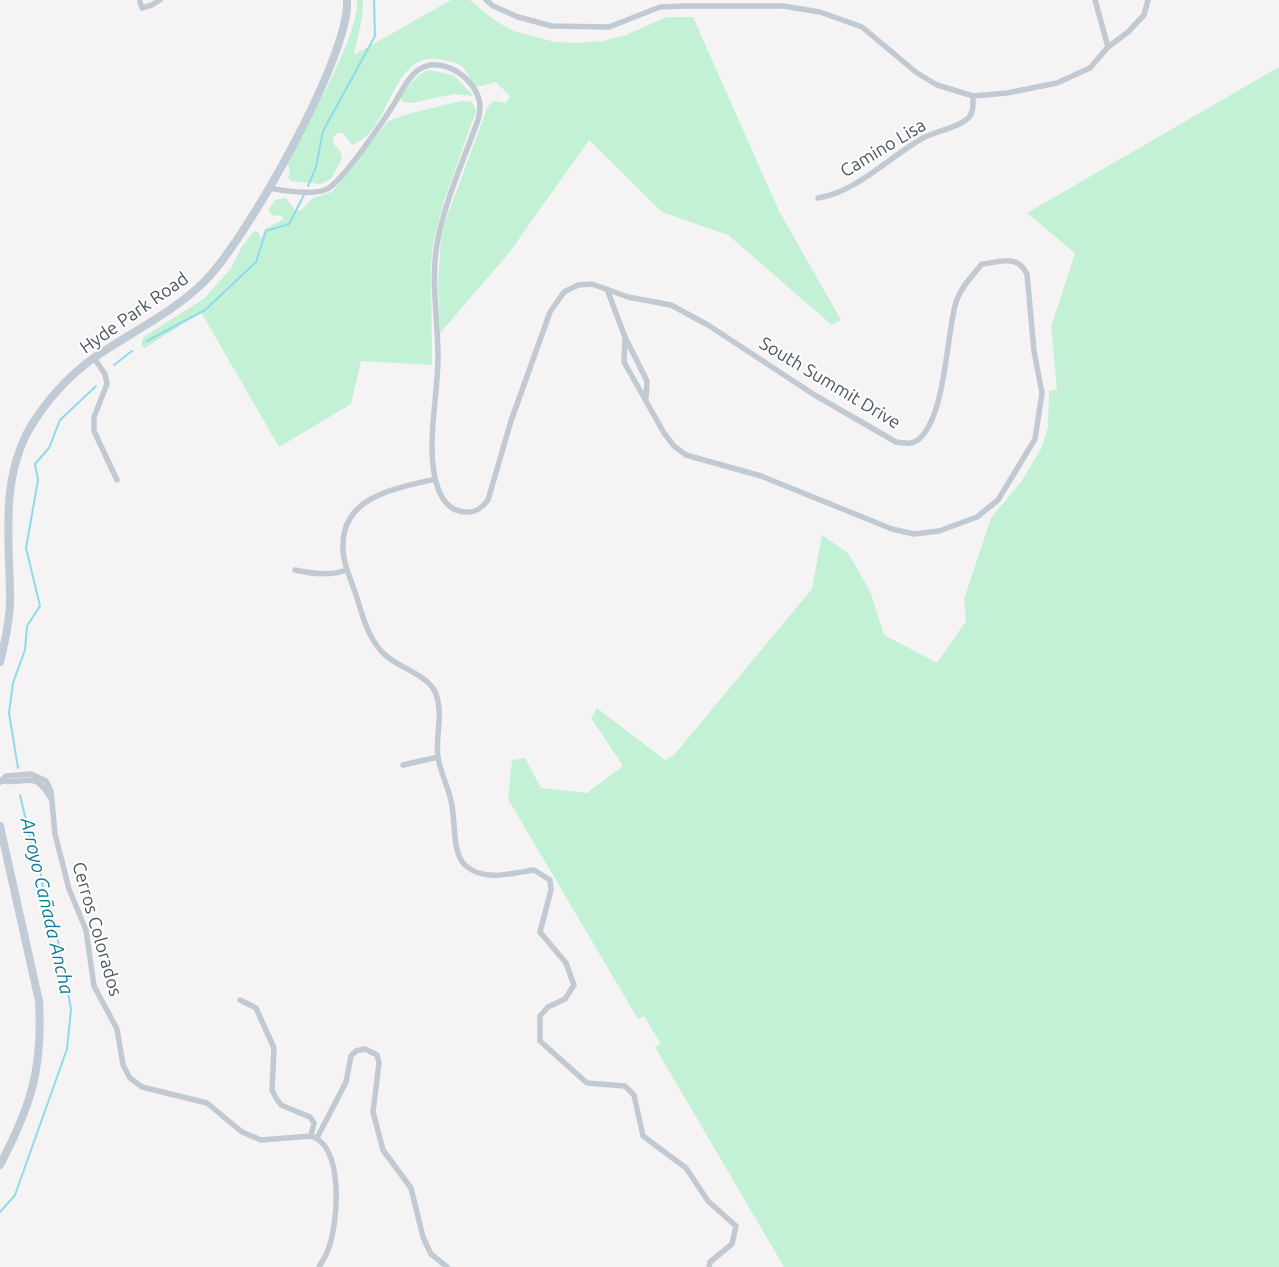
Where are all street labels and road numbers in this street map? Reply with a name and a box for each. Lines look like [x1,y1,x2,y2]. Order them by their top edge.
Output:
street label: Camino Lisa [836,114,930,182]
street label: Hyde Park Road [76,268,192,358]
street label: South Summit Drive [756,332,904,434]
street label: Cerros Colorados [67,859,127,999]

